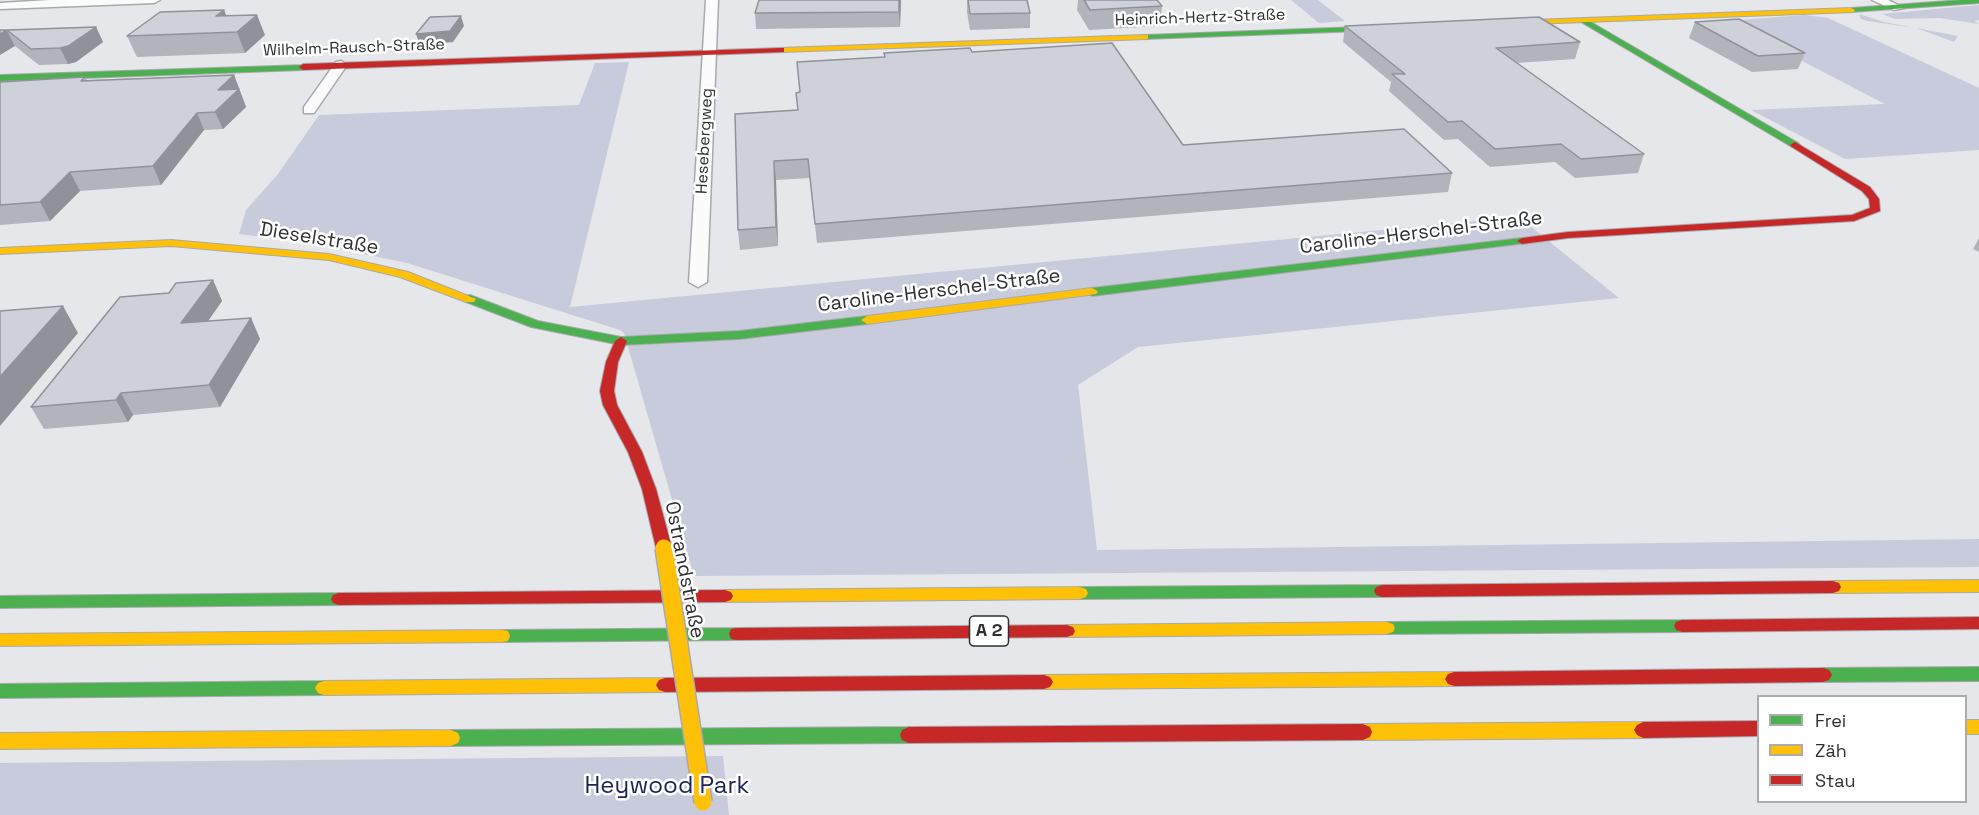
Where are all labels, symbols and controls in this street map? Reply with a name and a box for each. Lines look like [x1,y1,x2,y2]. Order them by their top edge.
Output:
street label: Heinrich-Hertz-Straße [1114,5,1286,31]
street label: Wilhelm-Rausch-Straße [263,35,445,61]
street label: Hesebergweg [693,88,717,194]
street label: Caroline-Herschel-Straße [1298,206,1544,260]
street label: Dieselstraße [258,218,380,260]
street label: Caroline-Herschel-Straße [816,264,1062,318]
street label: Ostrandstraße [659,499,709,641]
road number: A 2 [970,616,1008,646]
legend [1757,695,1967,803]
text: Frei [1815,709,1846,732]
text: Zäh [1815,739,1847,762]
text: Stau [1815,769,1855,792]
park label: Heywood Park [585,772,749,800]

